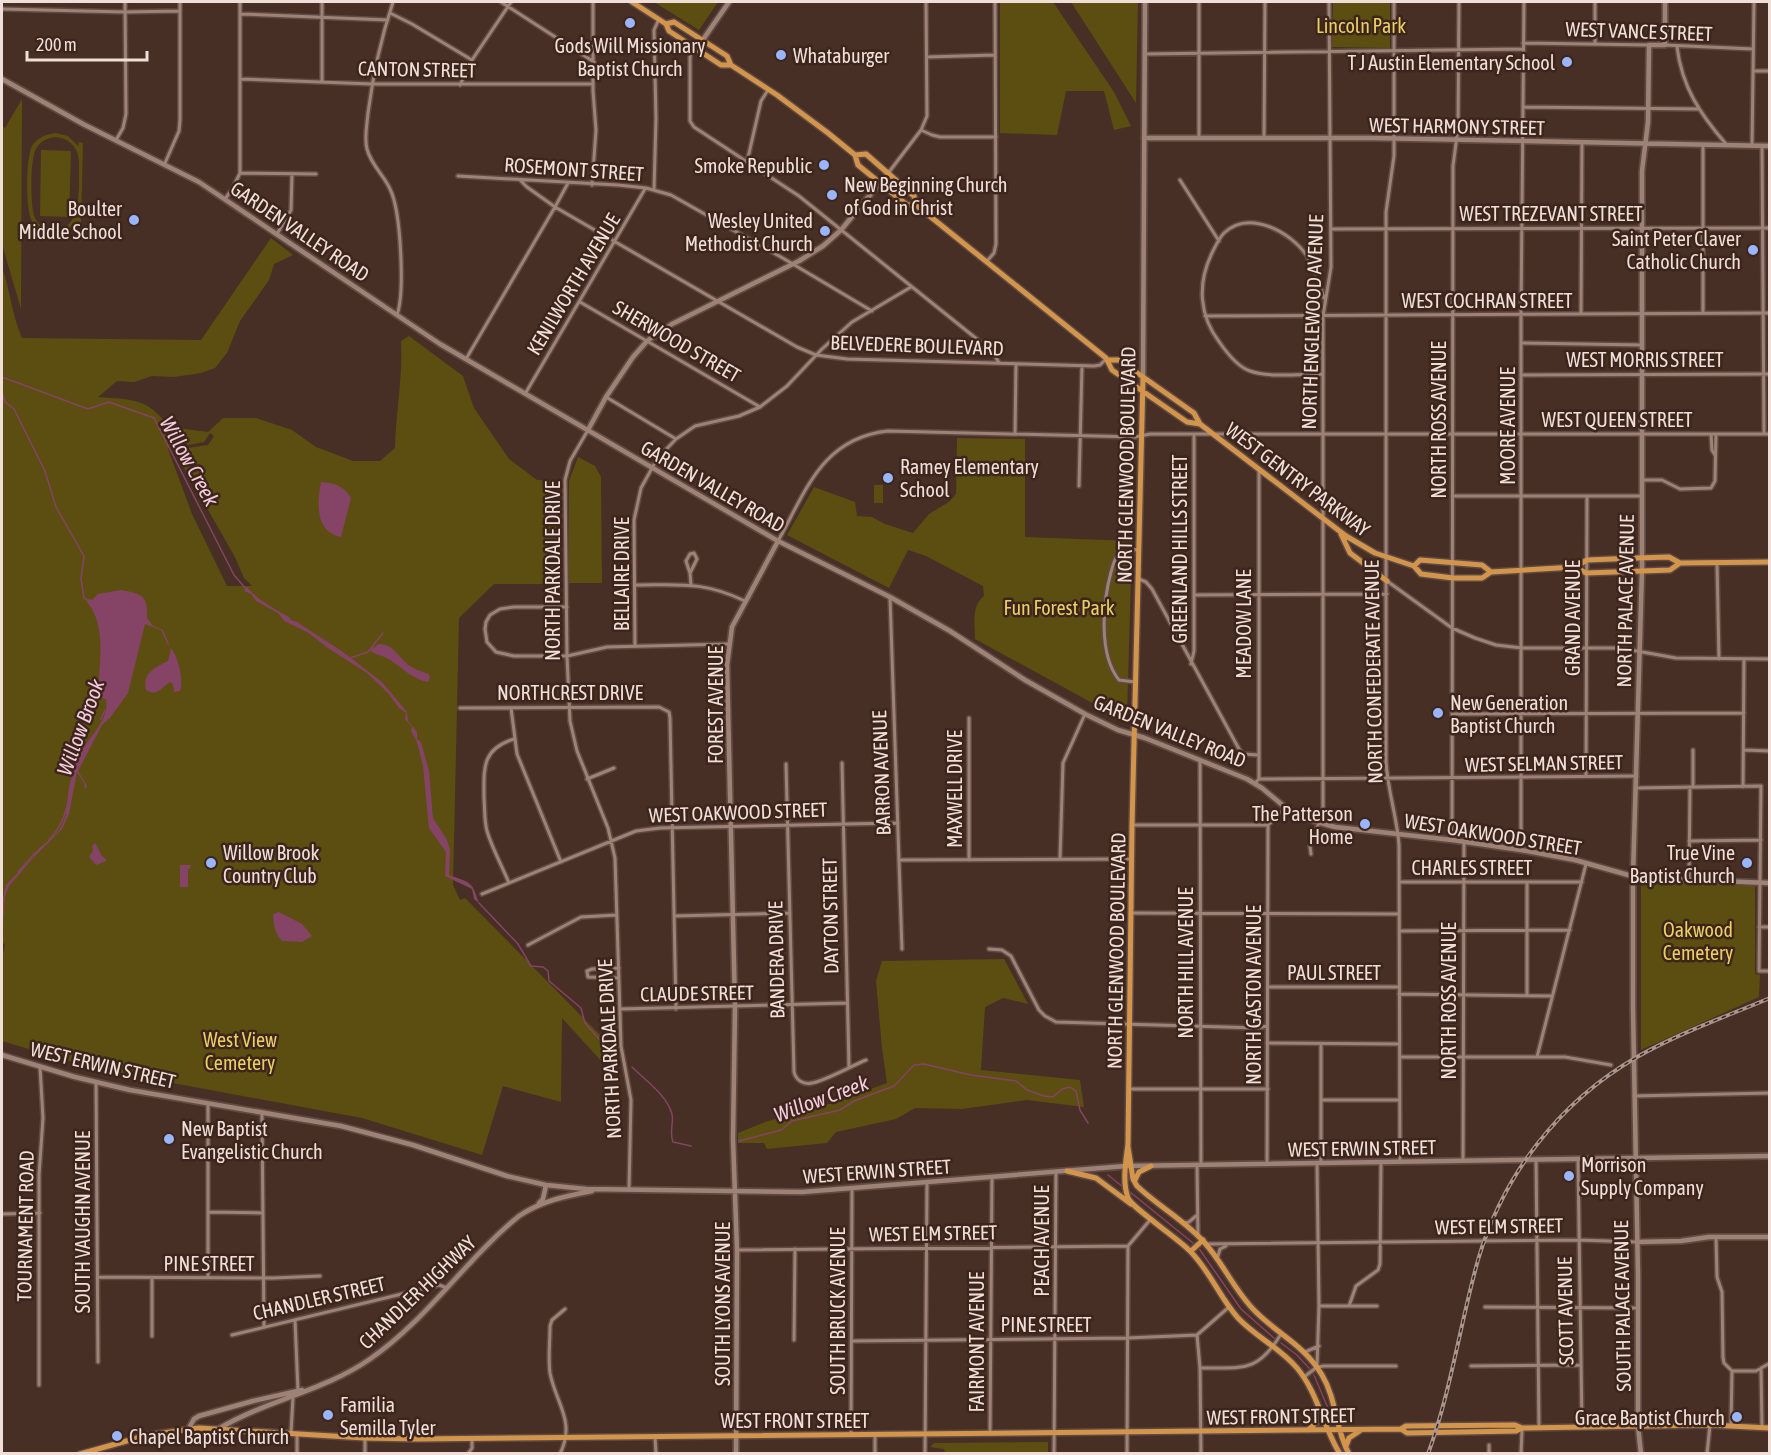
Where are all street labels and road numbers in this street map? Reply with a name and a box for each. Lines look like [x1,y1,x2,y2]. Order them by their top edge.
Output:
street label: WEST VANCE STREET [1565,17,1713,45]
street label: CANTON STREET [358,56,477,82]
street label: WEST HARMONY STREET [1369,113,1545,139]
street label: ROSEMONT STREET [503,153,645,185]
street label: GARDEN VALLEY ROAD [226,176,374,286]
street label: WEST TREZEVANT STREET [1459,202,1643,225]
street label: KENILWORTH AVENUE [522,209,625,359]
street label: NORTH ENGLEWOOD AVENUE [1297,214,1327,430]
street label: WEST COCHRAN STREET [1401,289,1573,312]
street label: SHERWOOD STREET [609,295,745,387]
street label: BELVEDERE BOULEVARD [830,330,1004,360]
street label: NORTH ROSS AVENUE [1427,341,1450,499]
street label: NORTH GLENWOOD BOULEVARD [1112,347,1140,583]
street label: WEST MORRIS STREET [1566,348,1724,371]
street label: MOORE AVENUE [1496,367,1519,485]
street label: WEST QUEEN STREET [1542,408,1693,431]
street label: WEST GENTRY PARKWAY [1221,417,1375,541]
street label: GARDEN VALLEY ROAD [637,436,789,536]
street label: GREENLAND HILLS STREET [1168,454,1191,644]
street label: NORTH PARKDALE DRIVE [541,481,564,661]
street label: NORTH PALACE AVENUE [1612,514,1638,688]
street label: BELLAIRE DRIVE [610,516,633,631]
street label: NORTH CONFEDERATE AVENUE [1360,559,1386,784]
street label: GRAND AVENUE [1561,560,1584,676]
street label: MEADOW LANE [1232,569,1255,679]
street label: FOREST AVENUE [704,646,727,764]
street label: NORTHCREST DRIVE [497,681,643,704]
street label: GARDEN VALLEY ROAD [1091,690,1249,772]
street label: BARRON AVENUE [867,710,895,836]
street label: MAXWELL DRIVE [943,729,966,848]
street label: WEST SELMAN STREET [1465,750,1624,776]
street label: WEST OAKWOOD STREET [648,797,828,827]
street label: WEST OAKWOOD STREET [1403,809,1583,859]
street label: NORTH GLENWOOD BOULEVARD [1102,833,1130,1069]
street label: CHARLES STREET [1412,856,1533,879]
street label: DAYTON STREET [817,857,843,974]
street label: NORTH HILL AVENUE [1174,887,1197,1039]
street label: BANDERA DRIVE [763,900,789,1019]
street label: NORTH GASTON AVENUE [1242,905,1265,1085]
street label: NORTH ROSS AVENUE [1437,922,1460,1080]
street label: NORTH PARKDALE DRIVE [593,958,625,1139]
street label: PAUL STREET [1287,961,1381,984]
street label: CLAUDE STREET [640,981,754,1005]
street label: WEST ERWIN STREET [28,1037,178,1093]
street label: SOUTH VAUGHN AVENUE [71,1130,94,1313]
street label: WEST ERWIN STREET [1288,1135,1437,1161]
street label: TOURNAMENT ROAD [12,1150,38,1302]
street label: WEST ERWIN STREET [802,1154,952,1188]
street label: PEACH AVENUE [1030,1185,1053,1297]
street label: WEST ELM STREET [1435,1213,1564,1239]
street label: WEST ELM STREET [869,1220,998,1246]
street label: SOUTH PALACE AVENUE [1609,1220,1635,1392]
street label: SOUTH LYONS AVENUE [711,1221,734,1386]
street label: SOUTH BRUCK AVENUE [826,1227,849,1395]
street label: CHANDLER HIGHWAY [354,1230,480,1353]
street label: PINE STREET [164,1252,255,1275]
street label: SCOTT AVENUE [1553,1256,1577,1365]
street label: FAIRMONT AVENUE [965,1271,988,1412]
street label: CHANDLER STREET [250,1272,388,1324]
street label: PINE STREET [1001,1313,1092,1336]
street label: WEST FRONT STREET [1206,1403,1356,1429]
street label: WEST FRONT STREET [721,1409,870,1432]

